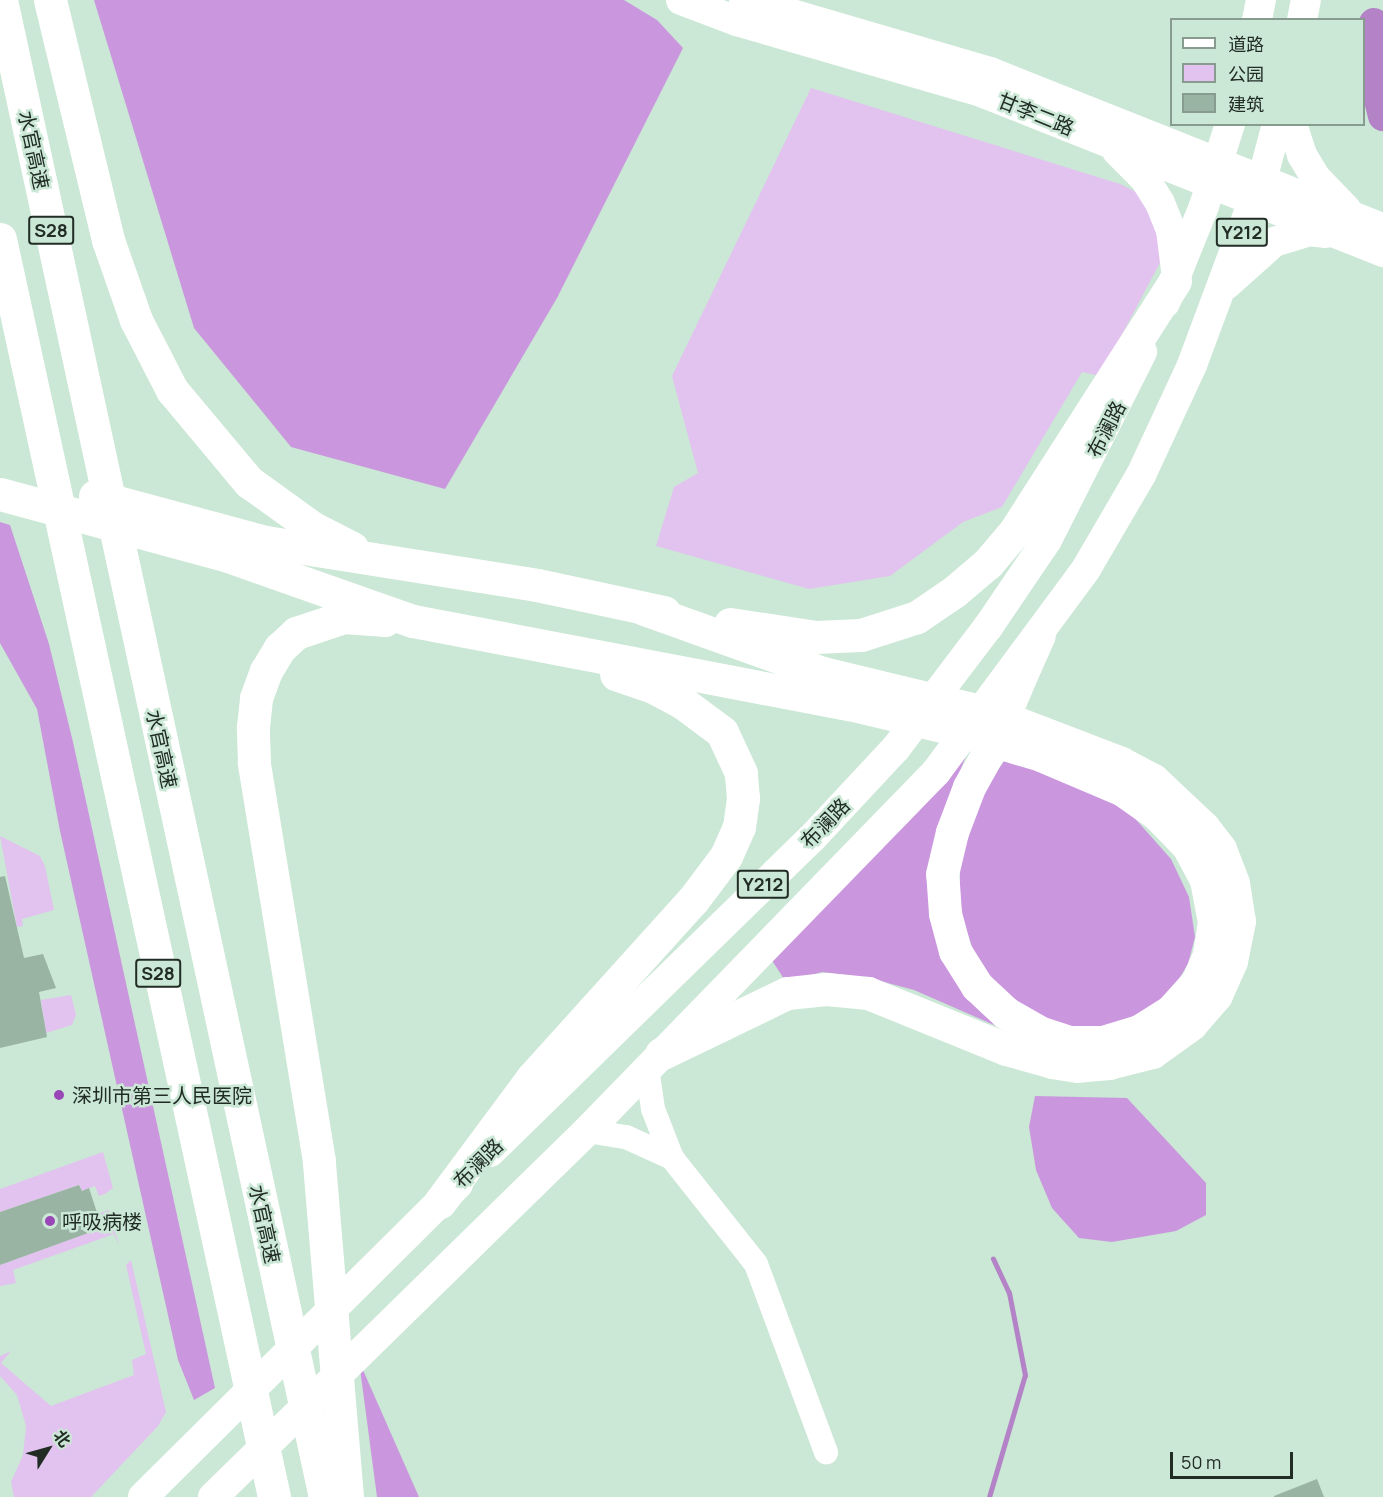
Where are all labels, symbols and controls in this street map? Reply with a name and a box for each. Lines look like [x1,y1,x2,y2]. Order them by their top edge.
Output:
legend [1170,18,1365,126]
text: 道路 [1228,32,1264,56]
text: 公园 [1228,62,1264,86]
street label: 甘李二路 [994,88,1078,140]
text: 建筑 [1228,92,1264,116]
street label: 水官高速 [14,108,54,192]
road number: S28 [27,215,75,245]
road number: Y212 [1215,217,1269,247]
street label: 布澜路 [1082,397,1130,461]
street label: 水官高速 [142,707,182,791]
street label: 布澜路 [796,793,854,853]
road number: Y212 [736,869,790,899]
road number: S28 [134,958,182,988]
place label: 深圳市第三人民医院 [72,1083,252,1107]
marker: 深圳市第三人民医院 [50,1086,68,1104]
street label: 布澜路 [448,1133,508,1193]
street label: 水官高速 [245,1182,285,1266]
place label: 呼吸病楼 [62,1209,142,1233]
marker: 呼吸病楼 [43,1214,57,1228]
north arrow [18,1419,78,1479]
text: 北 [49,1425,76,1451]
scale bar [1173,1440,1296,1478]
text: 50 m [1181,1450,1221,1474]

